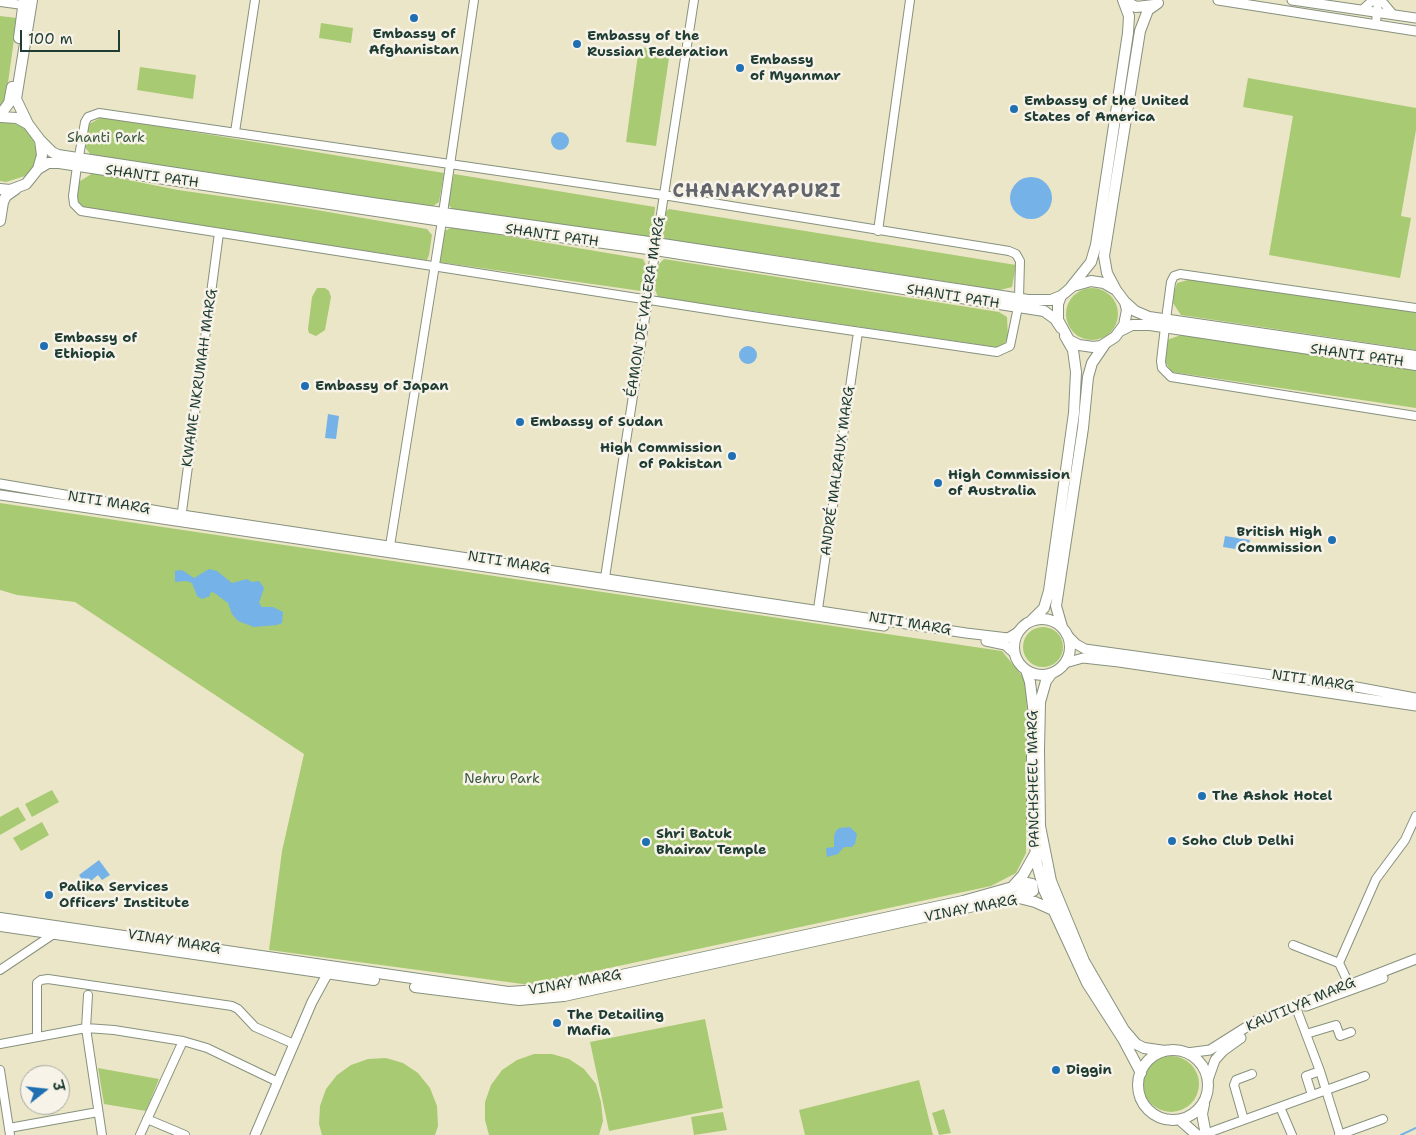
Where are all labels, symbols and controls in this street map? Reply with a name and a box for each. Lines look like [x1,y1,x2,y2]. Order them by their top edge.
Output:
marker: Embassy of Afghanistan [408,12,420,24]
scale bar [22,20,122,52]
place label: Embassy of Afghanistan [369,26,459,58]
place label: Embassy of the Russian Federation [587,28,728,60]
text: 100 m [28,29,73,49]
marker: Embassy of the Russian Federation [571,38,583,50]
place label: Embassy of Myanmar [750,52,841,84]
marker: Embassy of Myanmar [734,62,746,74]
place label: Embassy of the United States of America [1024,93,1189,125]
marker: Embassy of the United States of America [1008,103,1020,115]
park label: Shanti Park [67,130,145,146]
street label: SHANTI PATH [104,162,200,192]
district label: CHANAKYAPURI [671,181,843,203]
street label: ÉAMON DE VALERA MARG [623,215,669,399]
street label: SHANTI PATH [504,221,600,251]
street label: SHANTI PATH [905,281,1001,313]
street label: KWAME NKRUMAH MARG [179,288,221,468]
place label: Embassy of Ethiopia [54,330,137,362]
marker: Embassy of Ethiopia [38,340,50,352]
street label: SHANTI PATH [1309,341,1405,371]
place label: Embassy of Japan [315,378,449,394]
marker: Embassy of Japan [299,380,311,392]
street label: ANDRÉ MALRAUX MARG [818,385,858,557]
place label: Embassy of Sudan [530,414,663,430]
marker: Embassy of Sudan [514,416,526,428]
place label: High Commission of Pakistan [600,440,722,472]
marker: High Commission of Pakistan [726,450,738,462]
place label: High Commission of Australia [948,467,1070,500]
marker: High Commission of Australia [932,477,944,489]
street label: NITI MARG [67,488,151,518]
place label: British High Commission [1236,524,1322,556]
marker: British High Commission [1326,534,1338,546]
street label: NITI MARG [467,548,551,578]
street label: NITI MARG [868,609,952,639]
street label: NITI MARG [1271,667,1355,695]
street label: PANCHSHEEL MARG [1024,710,1044,848]
park label: Nehru Park [464,771,540,787]
place label: The Ashok Hotel [1212,788,1332,804]
marker: The Ashok Hotel [1196,790,1208,802]
place label: Shri Batuk Bhairav Temple [656,826,767,859]
place label: Soho Club Delhi [1182,833,1294,849]
marker: Soho Club Delhi [1166,835,1178,847]
marker: Shri Batuk Bhairav Temple [640,836,652,848]
place label: Palika Services Officers' Institute [59,879,189,912]
marker: Palika Services Officers' Institute [43,889,55,901]
street label: VINAY MARG [923,892,1019,926]
street label: VINAY MARG [126,926,222,958]
street label: VINAY MARG [527,967,623,999]
street label: KAUTILYA MARG [1244,974,1358,1036]
place label: The Detailing Mafia [567,1007,664,1040]
marker: The Detailing Mafia [551,1017,563,1029]
place label: Diggin [1066,1062,1112,1078]
marker: Diggin [1050,1064,1062,1076]
north arrow [20,1065,70,1115]
text: उ [49,1079,68,1093]

